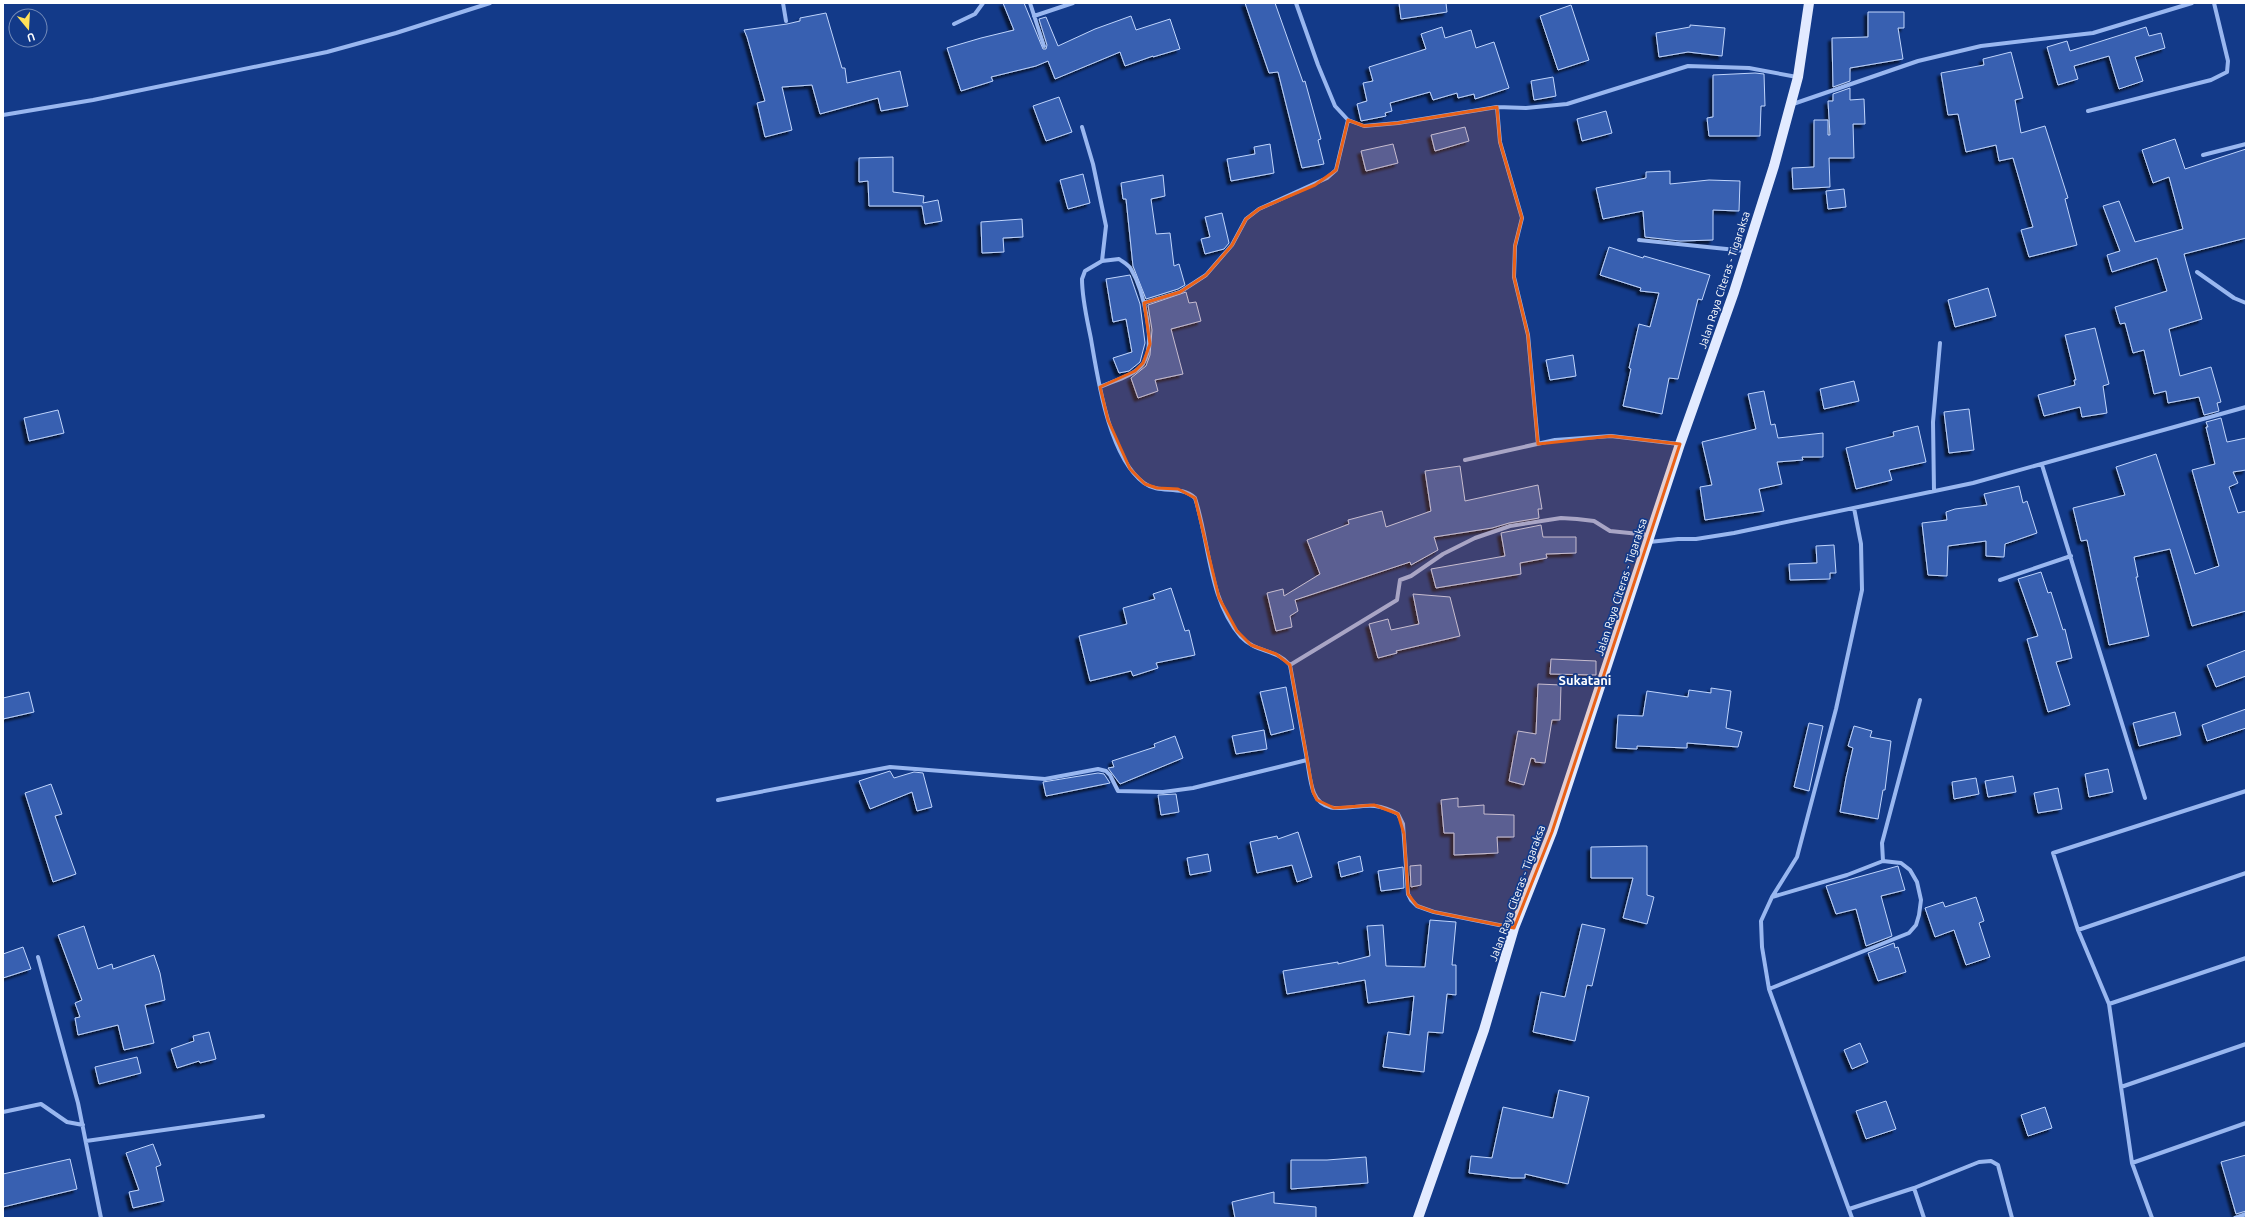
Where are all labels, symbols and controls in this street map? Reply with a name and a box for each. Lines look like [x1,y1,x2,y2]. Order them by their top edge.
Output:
north arrow [8,8,48,48]
text: U [26,31,37,44]
street label: Jalan Raya Citeras - Tigaraksa [1696,210,1752,350]
street label: Jalan Raya Citeras - Tigaraksa [1593,517,1649,657]
district label: Sukatani [1559,673,1611,687]
street label: Jalan Raya Citeras - Tigaraksa [1487,823,1547,963]

